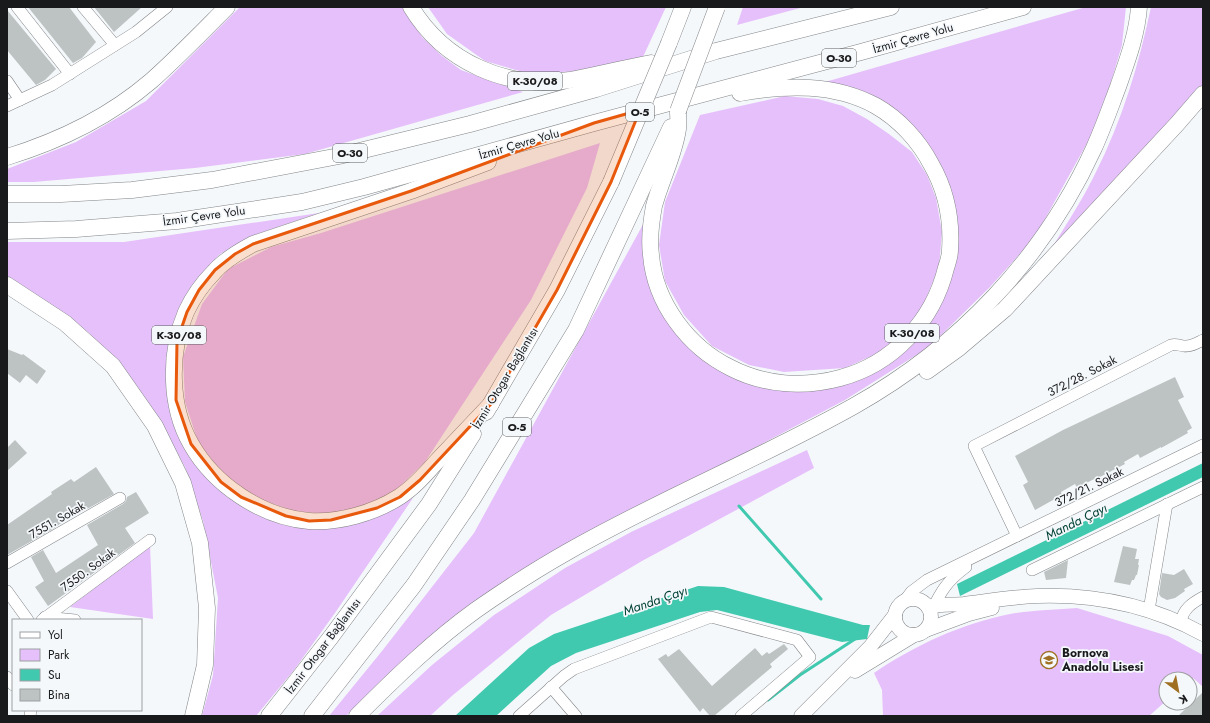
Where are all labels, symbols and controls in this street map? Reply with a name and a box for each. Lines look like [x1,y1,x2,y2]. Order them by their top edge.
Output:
street label: İzmir Çevre Yolu [871,18,955,58]
road number: O-30 [822,49,856,67]
road number: K-30/08 [508,72,562,90]
road number: O-5 [626,103,654,121]
street label: İzmir Çevre Yolu [477,124,561,164]
road number: O-30 [333,144,367,162]
street label: İzmir Çevre Yolu [162,201,246,231]
street label: İzmir Otogar Bağlantısı [467,324,543,432]
road number: K-30/08 [885,324,939,342]
road number: K-30/08 [152,326,206,344]
street label: 372/28. Sokak [1044,351,1120,401]
road number: O-5 [503,418,531,436]
street label: 372/21. Sokak [1052,462,1127,511]
street label: 7551. Sokak [26,496,89,543]
water label: Manda Çayı [1042,498,1110,545]
street label: 7550. Sokak [57,544,120,596]
water label: Manda Çayı [620,581,690,620]
street label: İzmir Otogar Bağlantısı [281,594,365,698]
legend [12,619,142,711]
text: Yol [48,626,63,644]
place label: Bornova Anadolu Lisesi [1061,644,1143,676]
text: Park [48,646,70,664]
school or university icon: Bornova Anadolu Lisesi [1039,650,1059,670]
text: Su [48,666,61,684]
north arrow [1158,671,1198,711]
text: Bina [48,686,70,704]
text: K [1176,691,1191,708]

